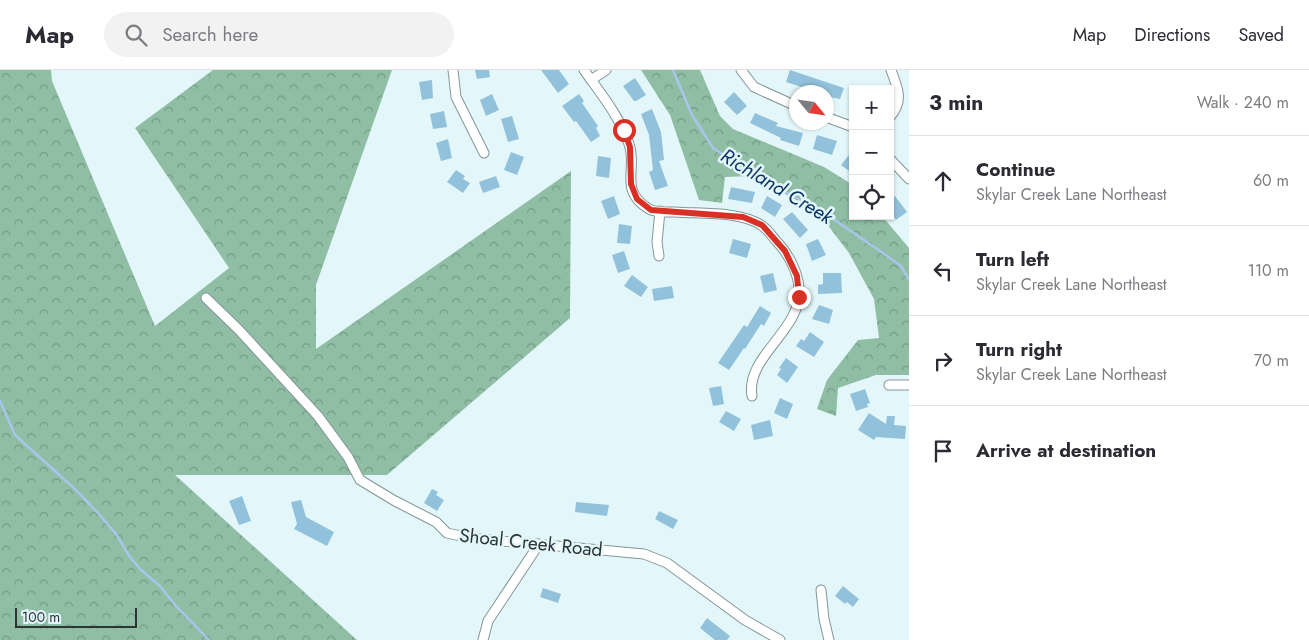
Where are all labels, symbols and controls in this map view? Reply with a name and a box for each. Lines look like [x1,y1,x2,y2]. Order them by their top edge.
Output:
search box [104,12,454,57]
text: Map [25,17,74,52]
icon: search [122,21,150,49]
text: Search here [162,21,258,48]
text: Map [1073,22,1106,48]
text: Directions [1134,22,1210,48]
text: Saved [1238,22,1284,48]
north arrow [789,85,834,130]
map controls [849,85,894,220]
button: + [849,85,894,130]
text: 3 min [929,88,983,118]
text: Walk · 240 m [1197,91,1289,114]
route start [613,119,636,142]
button: − [849,130,894,175]
water label: Richland Creek [715,141,840,232]
text: Continue [976,156,1055,183]
icon: ahead [929,167,957,195]
text: 60 m [1253,169,1289,192]
button: locate [849,175,894,220]
text: Skylar Creek Lane Northeast [976,183,1167,206]
text: Turn left [976,246,1049,273]
icon: left [929,257,957,285]
text: 110 m [1248,259,1289,282]
text: Skylar Creek Lane Northeast [976,273,1167,296]
route end [788,286,811,309]
text: Turn right [976,336,1062,363]
icon: right [929,347,957,375]
text: 70 m [1254,349,1289,372]
text: Skylar Creek Lane Northeast [976,363,1167,386]
icon: arrive [929,437,957,465]
text: Arrive at destination [976,437,1156,464]
street label: Shoal Creek Road [458,522,604,563]
scale bar [15,605,138,628]
text: 100 m [22,607,60,627]

